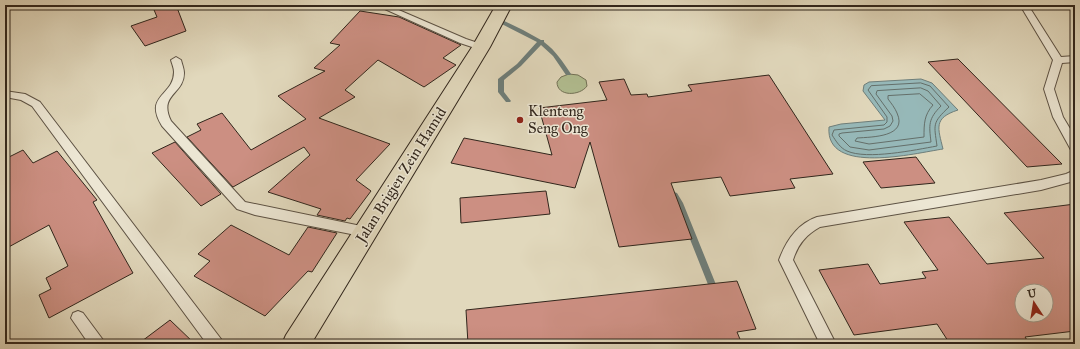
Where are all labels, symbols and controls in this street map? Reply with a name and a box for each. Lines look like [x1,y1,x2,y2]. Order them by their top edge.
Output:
place label: Klenteng Seng Ong [528,102,589,137]
street label: Jalan Brigjen Zein Hamid [351,104,451,248]
marker: Klenteng Seng Ong [515,115,525,125]
north arrow [1014,283,1054,323]
text: U [1026,286,1038,301]

